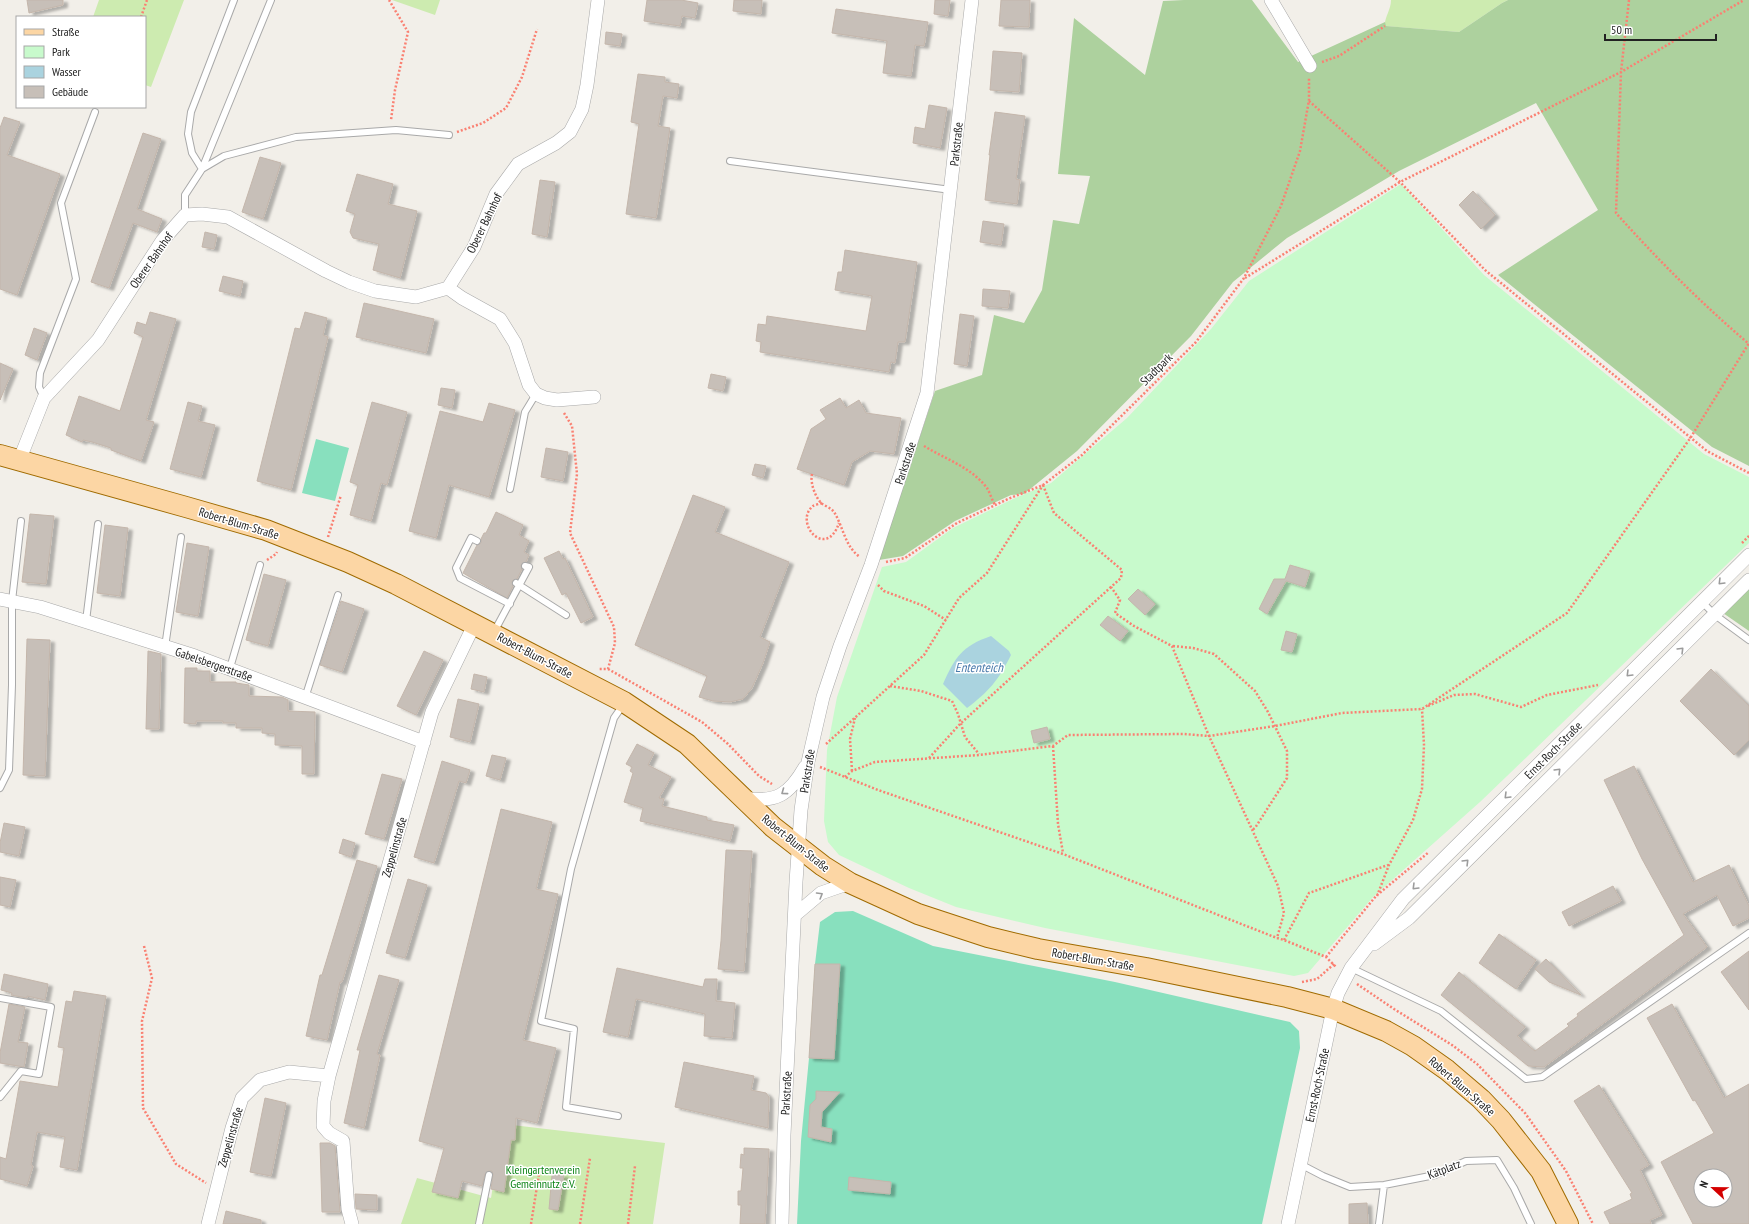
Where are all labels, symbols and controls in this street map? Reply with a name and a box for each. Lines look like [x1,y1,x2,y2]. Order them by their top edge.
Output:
legend [16,16,146,108]
scale bar [1605,16,1716,42]
text: 50 m [1611,22,1632,37]
text: Straße [52,24,79,39]
text: Park [52,44,70,59]
text: Wasser [52,64,82,79]
text: Gebäude [52,84,88,99]
street label: Parkstraße [946,121,966,167]
street label: Oberer Bahnhof [463,190,505,256]
street label: Oberer Bahnhof [126,228,176,291]
street label: Stadtpark [1137,349,1176,388]
street label: Parkstraße [891,440,919,486]
street label: Robert-Blum-Straße [197,504,281,542]
one-way arrow [1718,578,1726,585]
street label: Robert-Blum-Straße [495,629,575,681]
street label: Gabelsbergerstraße [173,644,255,684]
one-way arrow [1676,647,1684,654]
water label: Ententeich [955,659,1004,676]
one-way arrow [1626,669,1634,677]
street label: Ernst-Roch-Straße [1521,718,1585,782]
street label: Parkstraße [796,748,818,794]
one-way arrow [1553,768,1561,775]
one-way arrow [781,787,788,794]
one-way arrow [1504,791,1512,798]
street label: Robert-Blum-Straße [759,811,833,875]
street label: Zeppelinstraße [378,815,410,879]
one-way arrow [1461,859,1469,867]
one-way arrow [1412,882,1420,890]
one-way arrow [816,892,823,899]
street label: Robert-Blum-Straße [1051,944,1135,974]
street label: Ernst-Roch-Straße [1302,1047,1332,1123]
street label: Robert-Blum-Straße [1426,1053,1498,1119]
street label: Parkstraße [777,1071,795,1115]
street label: Zeppelinstraße [214,1105,246,1169]
street label: Kätplatz [1425,1156,1463,1182]
park label: Kleingartenverein Gemeinnutz e.V. [506,1162,580,1191]
north arrow [1693,1168,1733,1208]
text: N [1696,1179,1711,1190]

